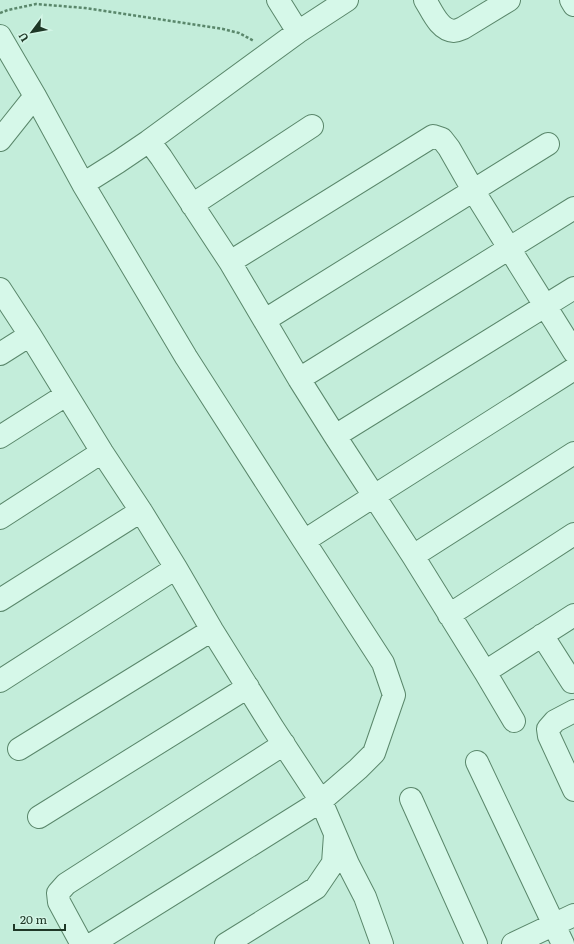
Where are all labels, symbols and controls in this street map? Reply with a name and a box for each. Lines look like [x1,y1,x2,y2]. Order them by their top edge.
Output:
north arrow [12,12,52,52]
text: U [13,30,32,46]
scale bar [14,906,65,932]
text: 20 m [20,910,47,928]

